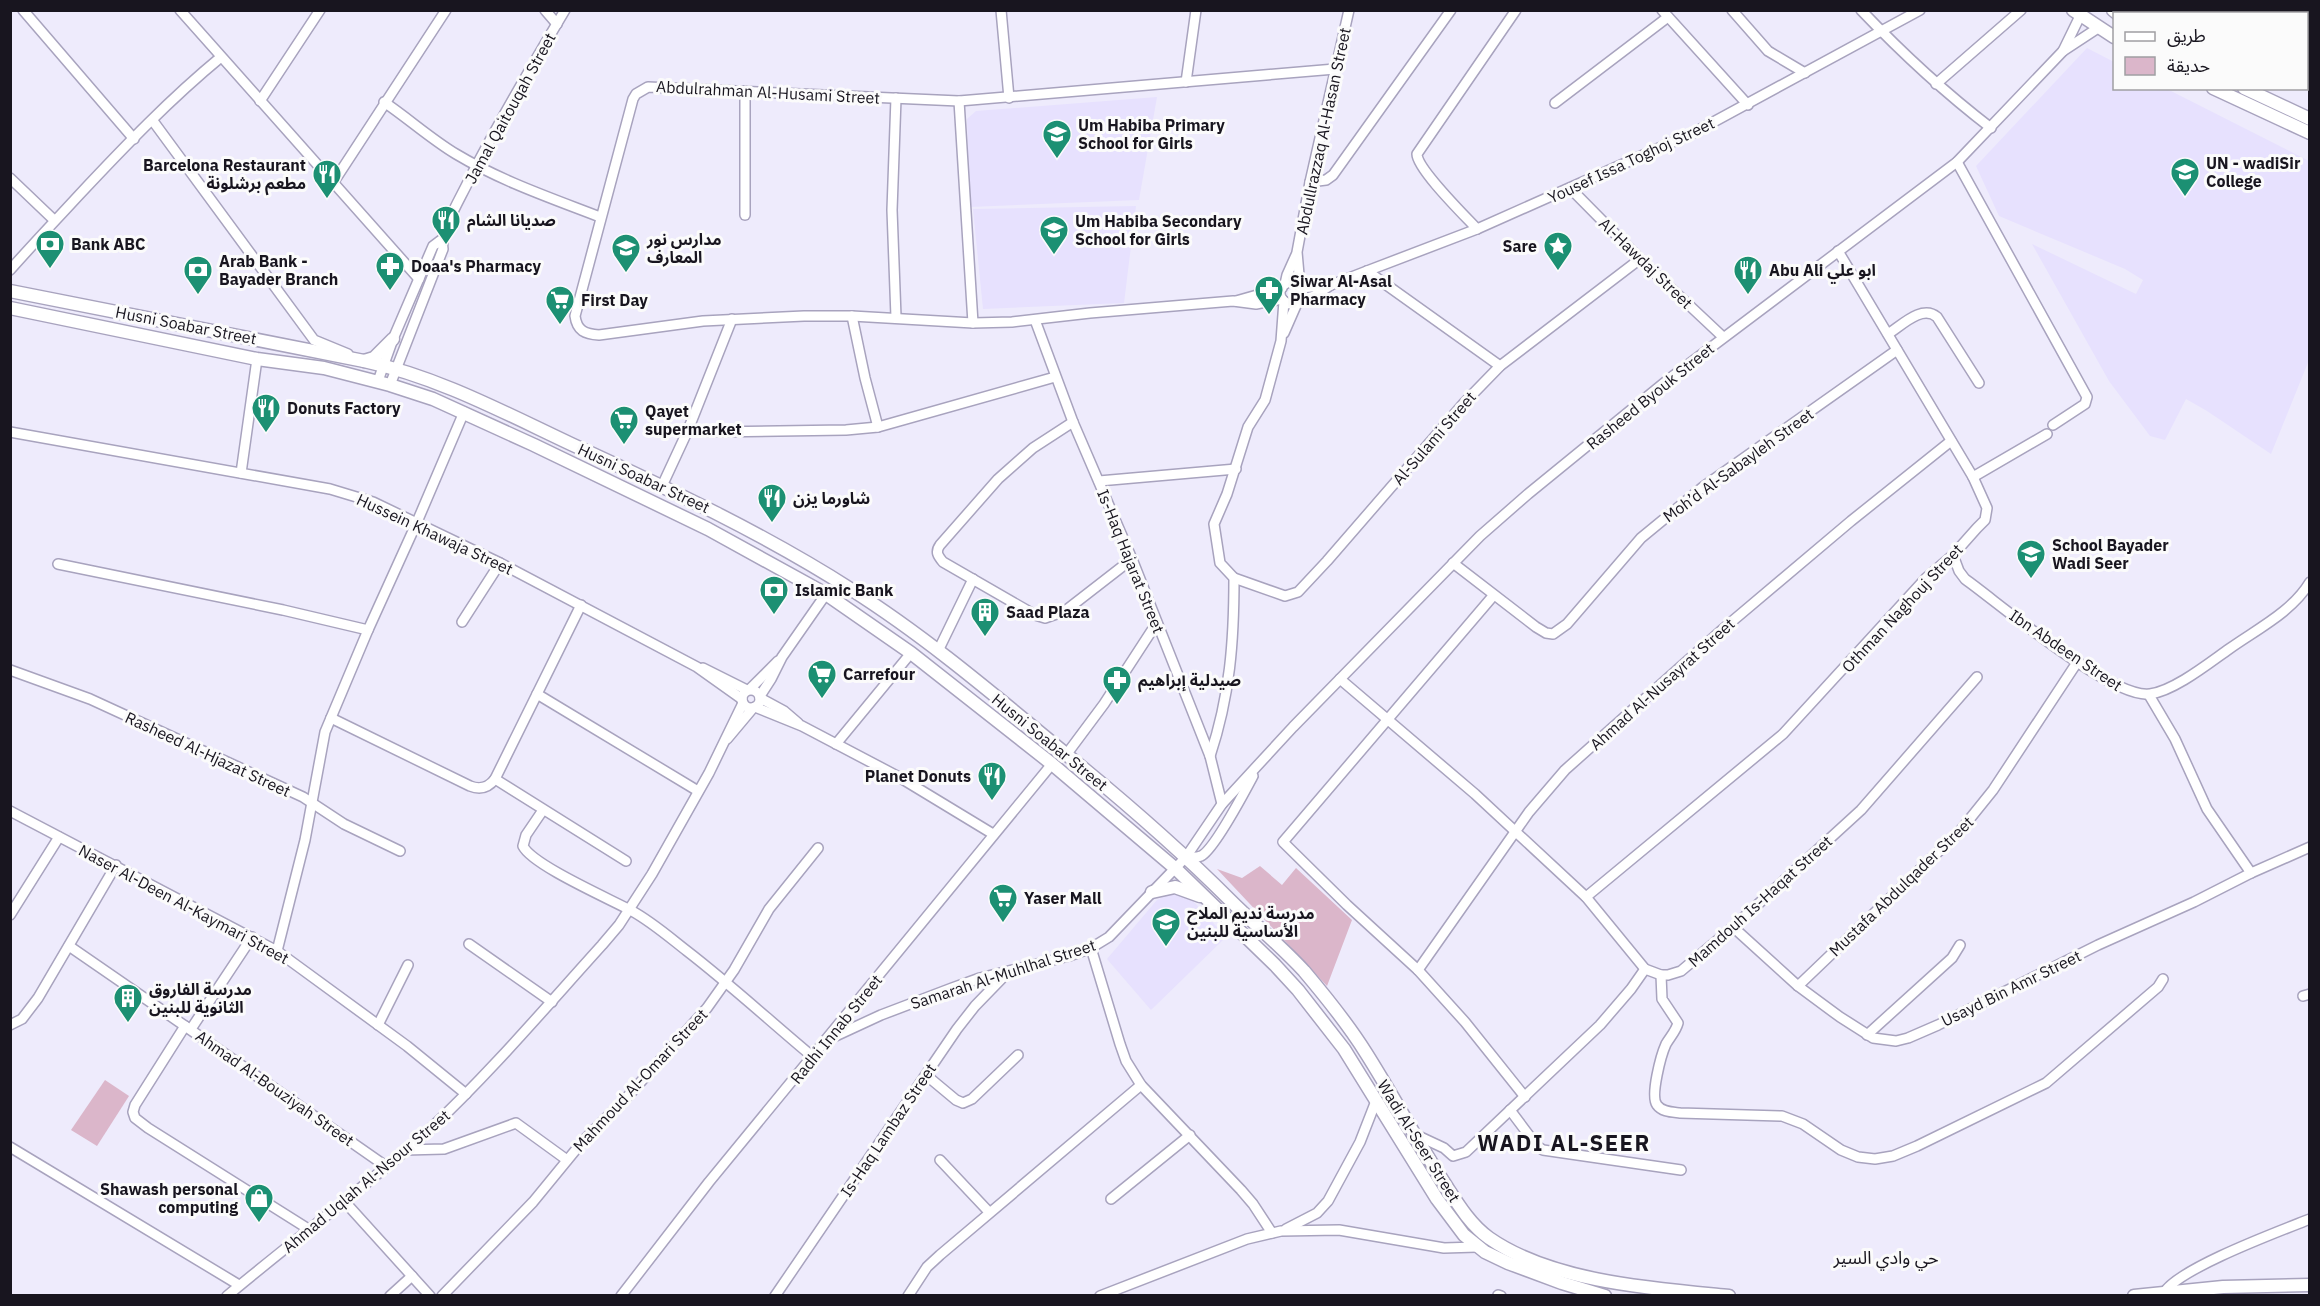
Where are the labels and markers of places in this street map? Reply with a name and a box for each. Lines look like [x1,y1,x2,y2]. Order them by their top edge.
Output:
place label: Um Habiba Primary School for Girls [1078,115,1225,153]
school or university icon: Um Habiba Primary School for Girls [1041,118,1073,160]
place label: UN - wadiSir College [2206,153,2301,191]
place label: Barcelona Restaurant مطعم برشلونة [143,155,306,196]
school or university icon: UN - wadiSir College [2169,156,2201,198]
restaurant icon: Barcelona Restaurant مطعم برشلونة [311,158,343,200]
restaurant icon: صديانا الشام [430,204,462,246]
place label: صديانا الشام [467,210,556,232]
place label: Um Habiba Secondary School for Girls [1075,211,1242,249]
school or university icon: Um Habiba Secondary School for Girls [1038,214,1070,256]
bank icon: Bank ABC [34,228,66,270]
place label: مدارس نور المعارف [646,229,722,267]
place icon: Sare [1542,230,1574,272]
school or university icon: مدارس نور المعارف [610,232,642,274]
place label: Bank ABC [71,234,145,254]
place label: Sare [1503,236,1537,256]
pharmacy icon: Doaa's Pharmacy [374,250,406,292]
place label: Arab Bank - Bayader Branch [219,251,338,289]
bank icon: Arab Bank - Bayader Branch [182,254,214,296]
restaurant icon: Abu Ali ابو علي [1732,254,1764,296]
place label: Doaa's Pharmacy [411,256,542,276]
place label: Abu Ali ابو علي [1769,260,1876,284]
place label: Siwar Al-Asal Pharmacy [1290,271,1392,309]
pharmacy icon: Siwar Al-Asal Pharmacy [1253,274,1285,316]
supermarket icon: First Day [544,284,576,326]
place label: First Day [581,290,648,310]
restaurant icon: Donuts Factory [250,392,282,434]
place label: Donuts Factory [287,398,401,418]
place label: Qayet supermarket [645,401,742,439]
supermarket icon: Qayet supermarket [608,404,640,446]
restaurant icon: شاورما يزن [756,482,788,524]
place label: شاورما يزن [793,488,870,508]
place label: School Bayader Wadi Seer [2052,535,2169,573]
school or university icon: School Bayader Wadi Seer [2015,538,2047,580]
bank icon: Islamic Bank [758,574,790,616]
place label: Islamic Bank [795,580,894,600]
building icon: Saad Plaza [969,596,1001,638]
place label: Saad Plaza [1006,602,1090,622]
supermarket icon: Carrefour [806,658,838,700]
place label: Carrefour [843,664,916,684]
pharmacy icon: صيدلية إبراهيم [1101,664,1133,706]
place label: صيدلية إبراهيم [1138,670,1241,693]
restaurant icon: Planet Donuts [976,760,1008,802]
place label: Planet Donuts [865,766,971,786]
supermarket icon: Yaser Mall [987,882,1019,924]
place label: Yaser Mall [1024,888,1102,908]
place label: مدرسة نديم الملاح الأساسية للبنين [1187,903,1315,941]
school or university icon: مدرسة نديم الملاح الأساسية للبنين [1150,906,1182,948]
place label: مدرسة الفاروق الثانوية للبنين [149,979,252,1017]
building icon: مدرسة الفاروق الثانوية للبنين [112,982,144,1024]
place label: Shawash personal computing [100,1179,238,1217]
shop icon: Shawash personal computing [243,1182,275,1224]

